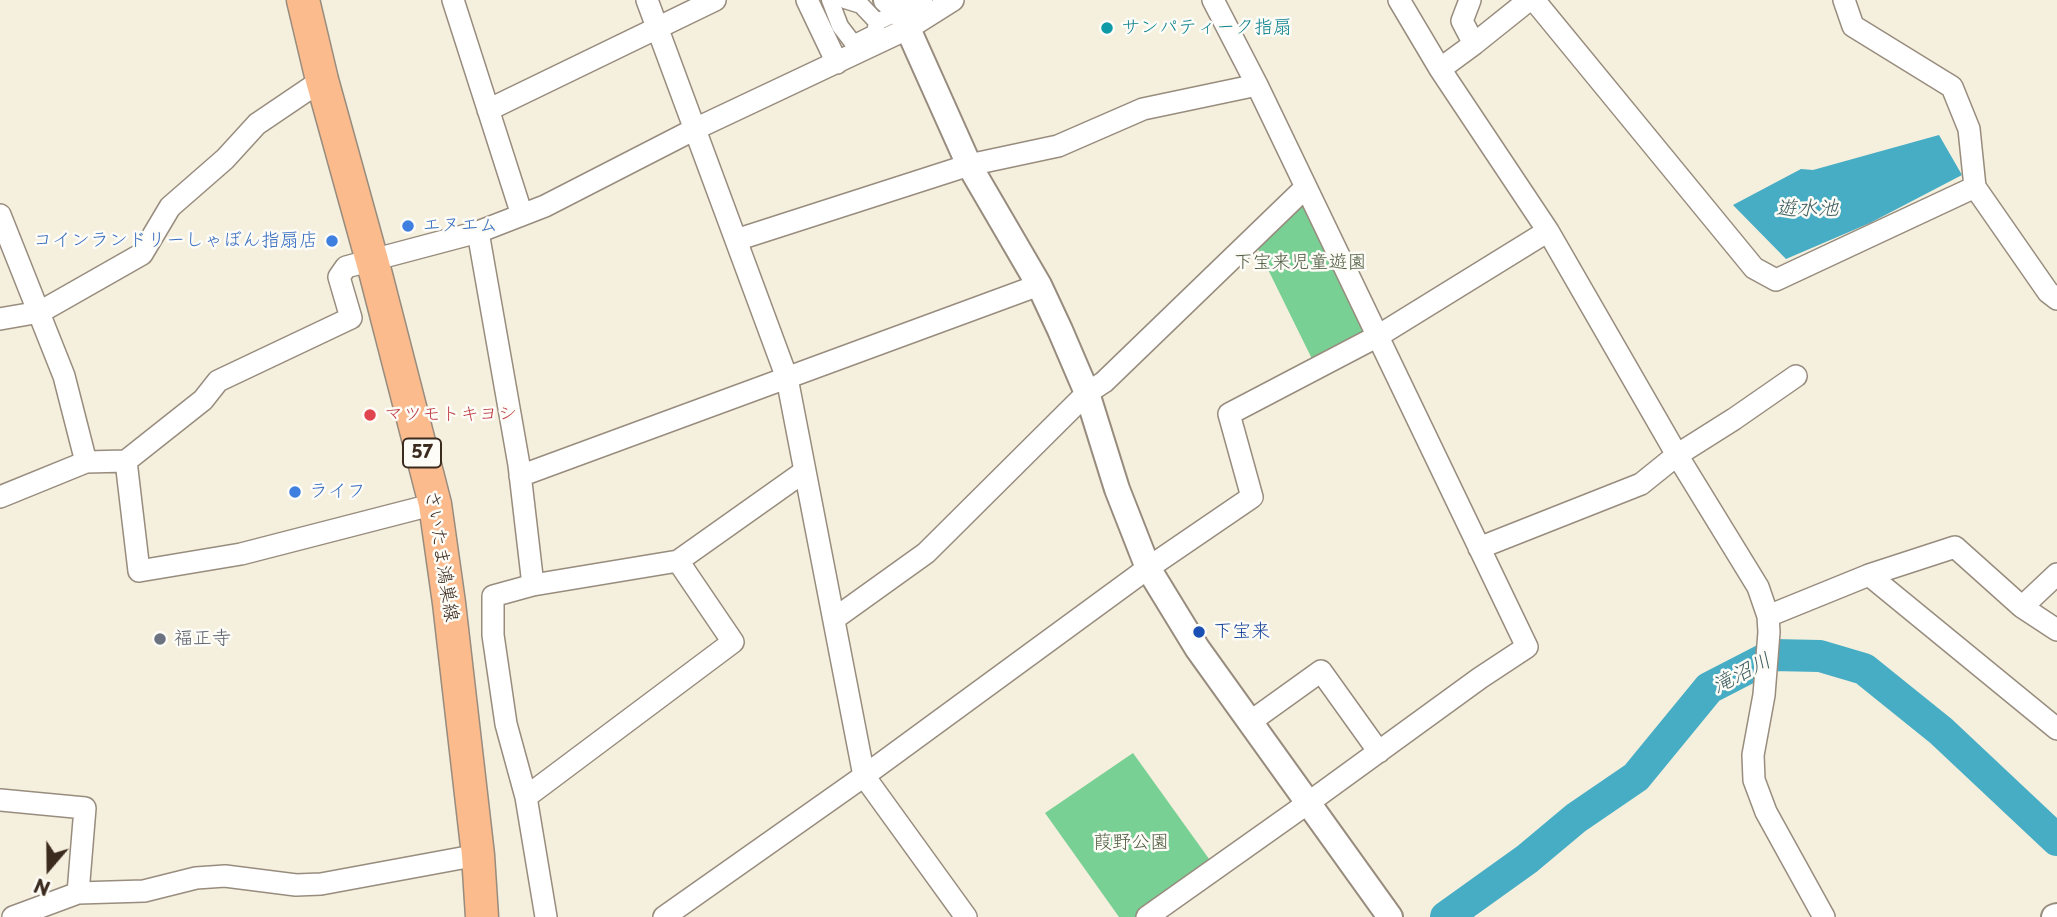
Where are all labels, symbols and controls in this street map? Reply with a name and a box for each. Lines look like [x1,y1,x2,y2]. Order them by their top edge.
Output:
place label: サンパティーク指扇 [1121,17,1292,39]
marker: サンパティーク指扇 [1099,20,1115,36]
water label: 遊水池 [1776,196,1838,222]
place label: エヌエム [422,215,498,237]
marker: エヌエム [400,218,416,234]
place label: コインランドリーしゃぼん指扇店 [33,230,318,252]
marker: コインランドリーしゃぼん指扇店 [324,233,340,249]
park label: 下宝来児童遊園 [1234,252,1366,274]
place label: マツモトキヨシ [384,404,517,426]
marker: マツモトキヨシ [362,407,378,423]
road number: 57 [403,438,441,467]
place label: ライフ [309,481,366,503]
marker: ライフ [287,484,303,500]
street label: さいたま鴻巣線 [419,489,463,623]
place label: 下宝来 [1213,621,1270,643]
marker: 下宝来 [1191,624,1207,640]
place label: 福正寺 [174,628,231,650]
marker: 福正寺 [152,631,168,647]
water label: 滝沼川 [1708,648,1776,700]
park label: 葭野公園 [1093,832,1169,854]
north arrow [14,833,84,903]
text: N [30,872,54,903]

